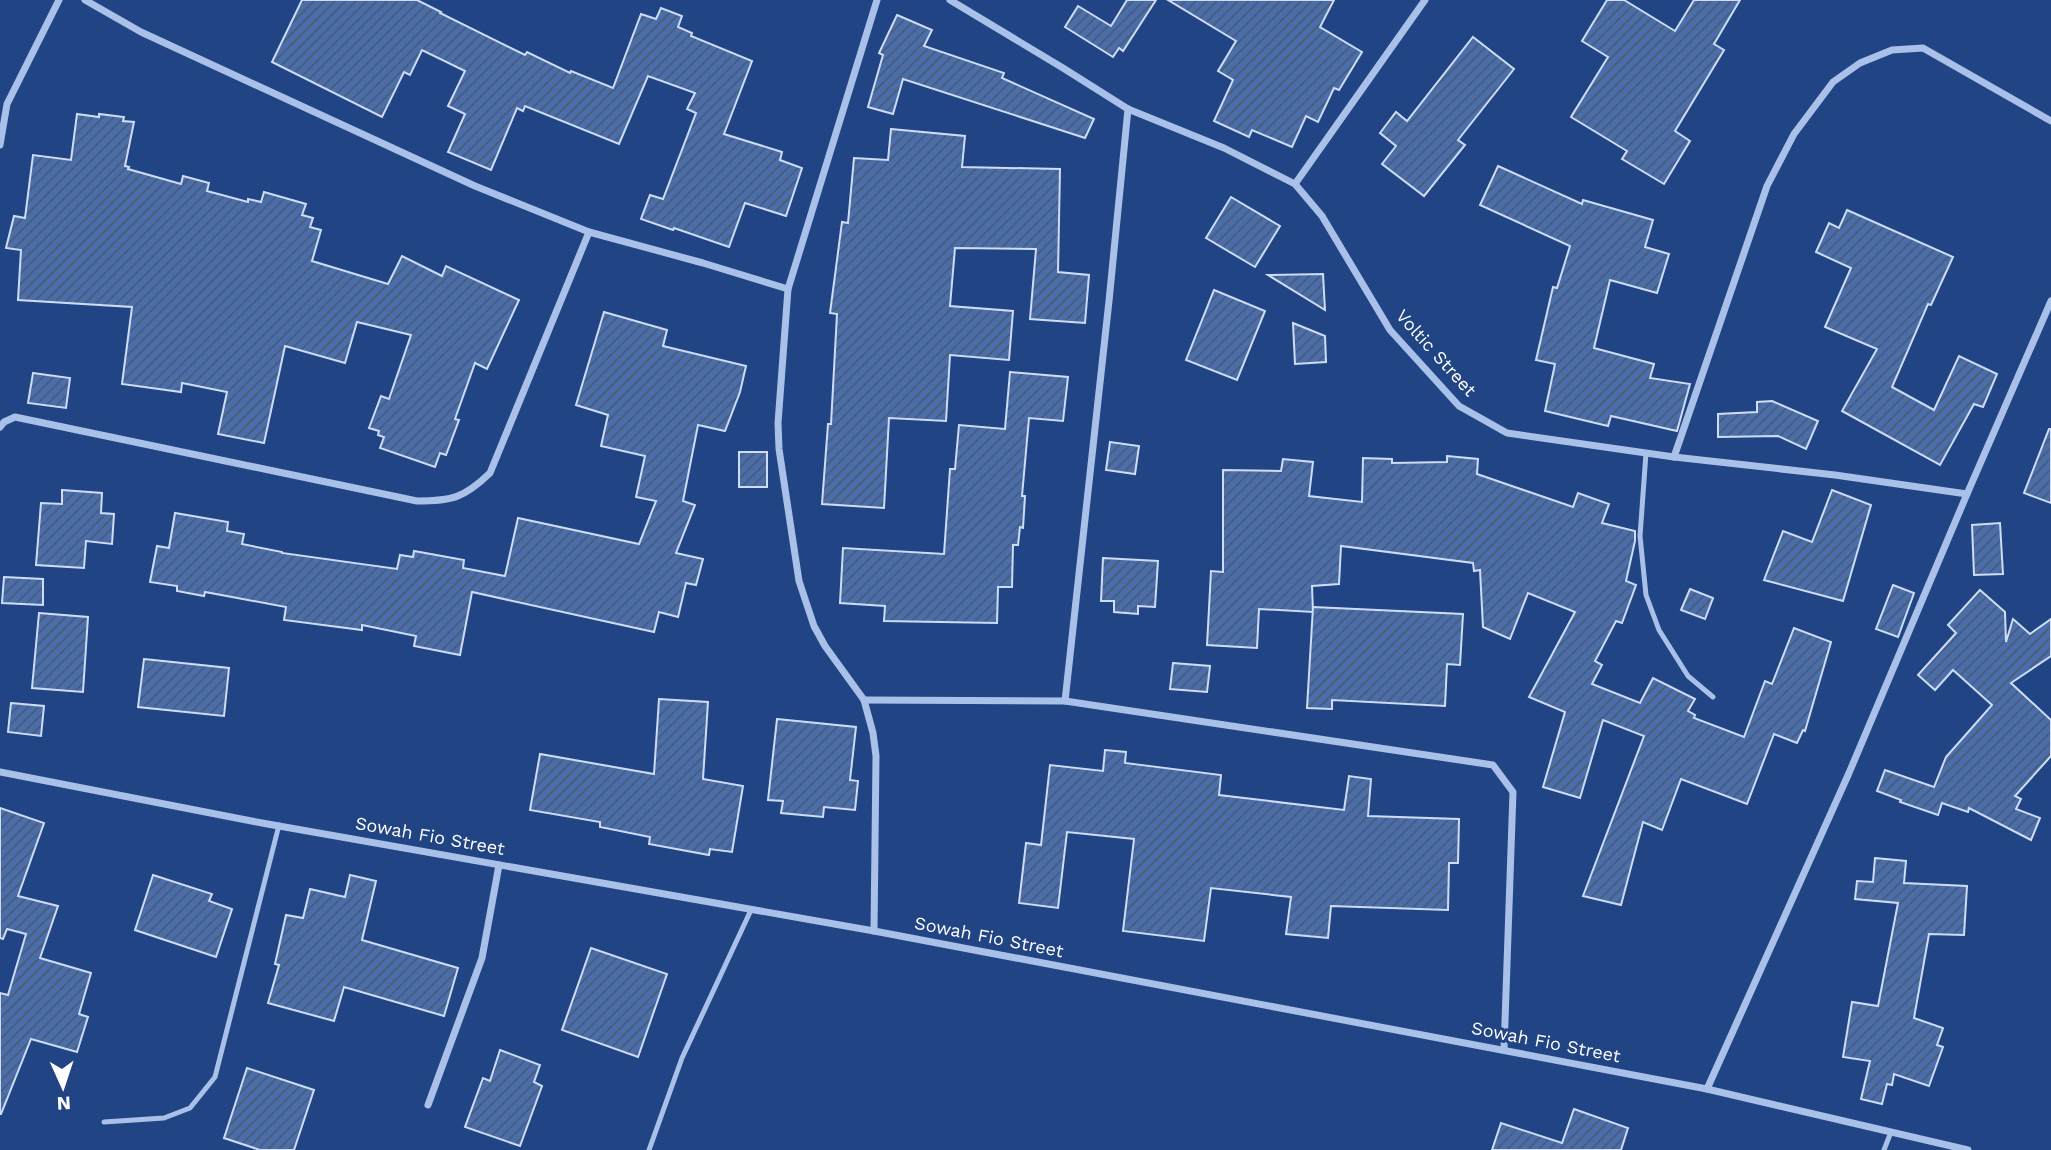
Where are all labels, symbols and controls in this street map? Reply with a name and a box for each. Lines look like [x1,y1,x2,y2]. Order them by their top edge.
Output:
street label: Voltic Street [1392,305,1481,401]
street label: Sowah Fio Street [354,812,507,859]
street label: Sowah Fio Street [913,912,1066,961]
street label: Sowah Fio Street [1470,1017,1623,1066]
north arrow [28,1052,98,1122]
text: N [56,1092,72,1115]

